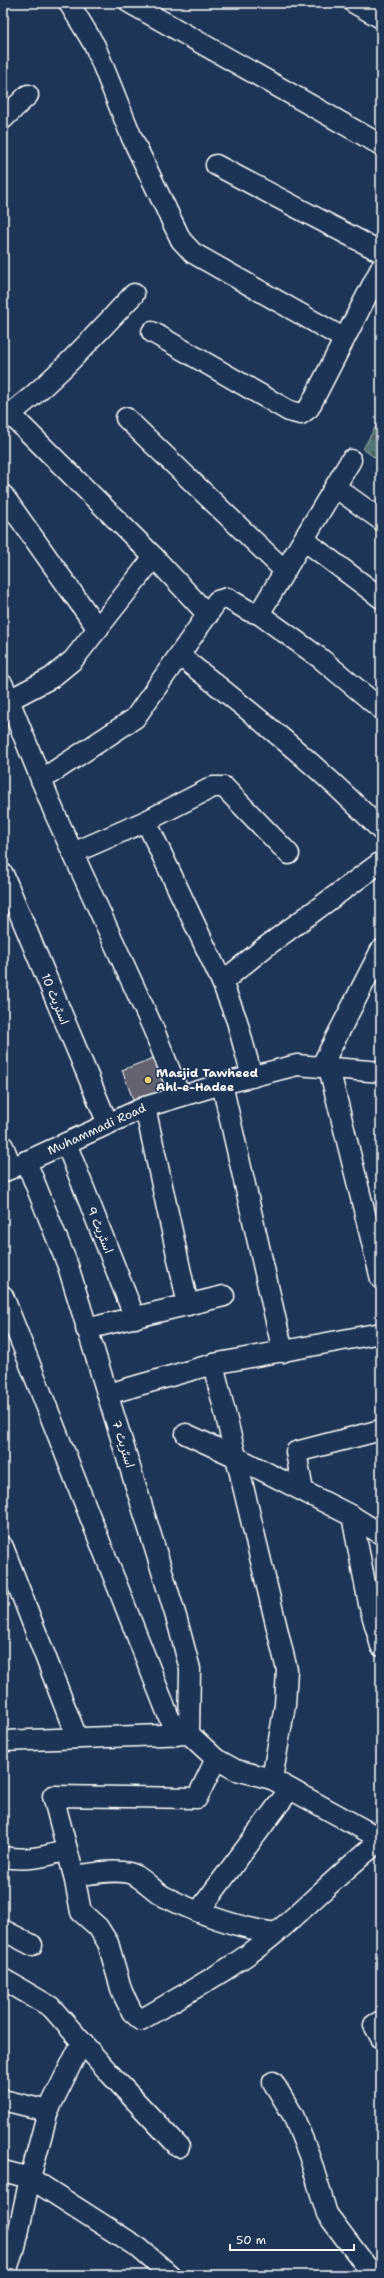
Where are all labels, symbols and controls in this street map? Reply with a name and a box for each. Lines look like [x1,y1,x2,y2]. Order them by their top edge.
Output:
street label: اسٹریٹ 10 [38,971,73,1027]
place label: Masjid Tawheed Ahl-e-Hadee [156,1065,258,1095]
marker: Masjid Tawheed Ahl-e-Hadee [143,1075,153,1085]
street label: Muhammadi Road [45,1100,149,1159]
street label: اسٹریٹ 9 [83,1204,117,1256]
street label: اسٹریٹ 7 [108,1418,138,1470]
scale bar [230,2226,354,2252]
text: 50 m [236,2232,266,2248]

